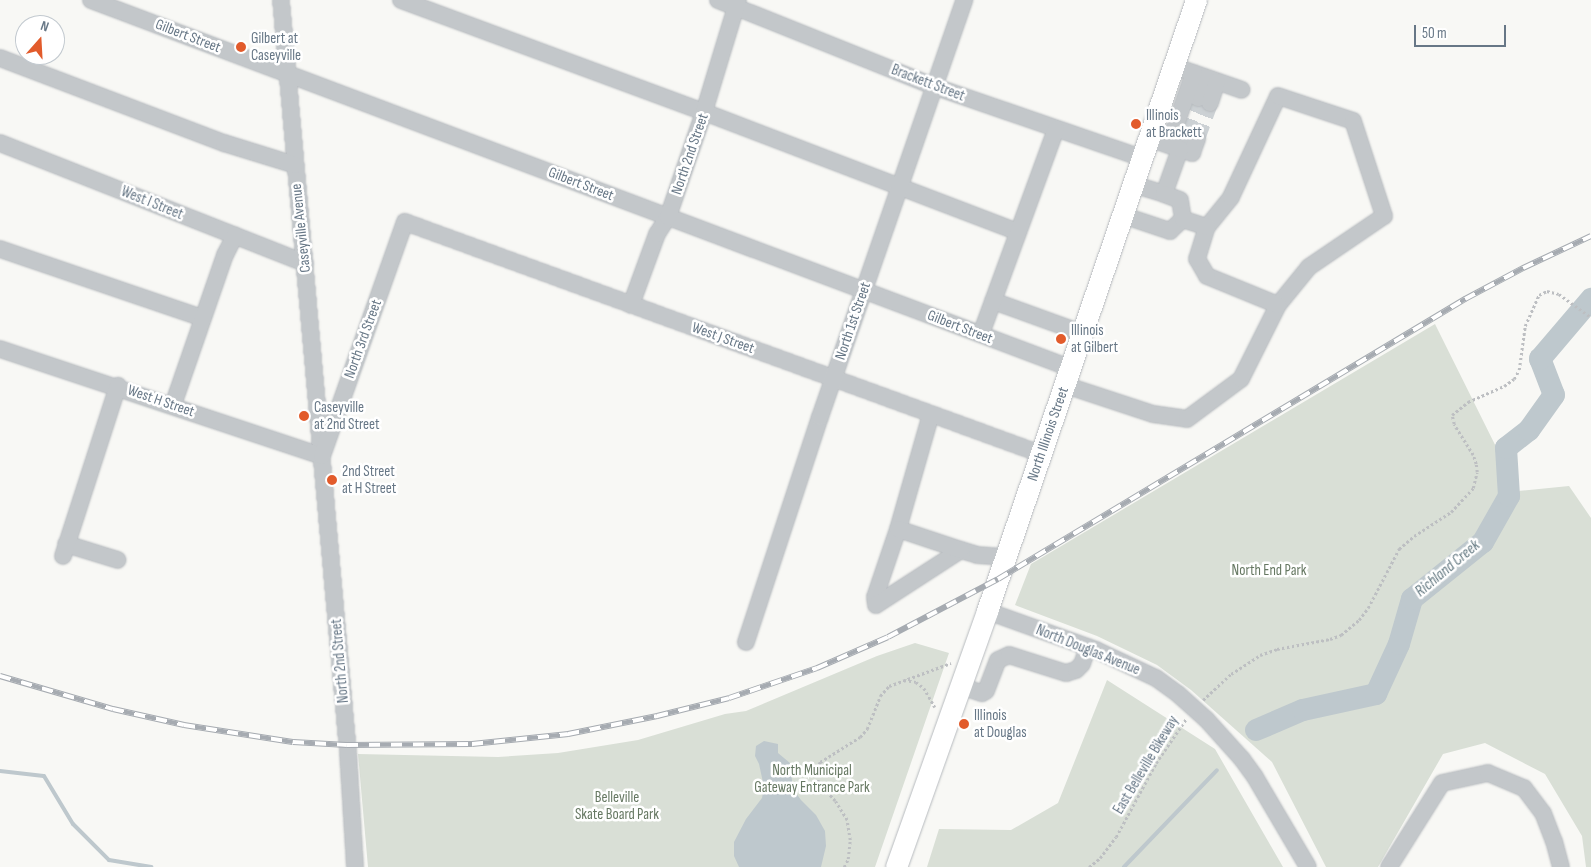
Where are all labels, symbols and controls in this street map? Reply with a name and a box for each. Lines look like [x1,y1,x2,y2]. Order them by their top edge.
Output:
north arrow [15,15,65,65]
street label: Gilbert Street [153,15,223,57]
scale bar [1416,15,1508,47]
text: N [38,17,51,36]
text: 50 m [1422,24,1447,43]
place label: Gilbert at Caseyville [251,29,301,64]
marker: Gilbert at Caseyville [235,41,247,53]
street label: Brackett Street [889,61,967,105]
place label: Illinois at Brackett [1146,106,1202,141]
street label: North 2nd Street [668,111,712,197]
marker: Illinois at Brackett [1130,118,1142,130]
street label: Gilbert Street [546,163,616,205]
street label: West I Street [119,182,185,224]
street label: Caseyville Avenue [287,183,315,273]
street label: North 1st Street [831,280,875,362]
street label: North 3rd Street [340,297,386,381]
street label: Gilbert Street [925,306,995,348]
street label: West J Street [689,318,757,358]
place label: Illinois at Gilbert [1071,321,1118,356]
marker: Illinois at Gilbert [1055,333,1067,345]
street label: West H Street [125,381,197,421]
street label: North Illinois Street [1023,385,1073,483]
place label: Caseyville at 2nd Street [314,398,380,433]
marker: Caseyville at 2nd Street [298,410,310,422]
place label: 2nd Street at H Street [342,462,396,497]
marker: 2nd Street at H Street [326,474,338,486]
water label: Richland Creek [1412,536,1484,602]
park label: North End Park [1232,562,1306,580]
street label: North 2nd Street [327,618,353,704]
street label: North Douglas Avenue [1033,621,1143,679]
place label: Illinois at Douglas [974,706,1027,741]
street label: East Belleville Bikeway [1110,713,1182,817]
marker: Illinois at Douglas [958,718,970,730]
park label: North Municipal Gateway Entrance Park [754,761,870,796]
park label: Belleville Skate Board Park [575,788,659,823]

